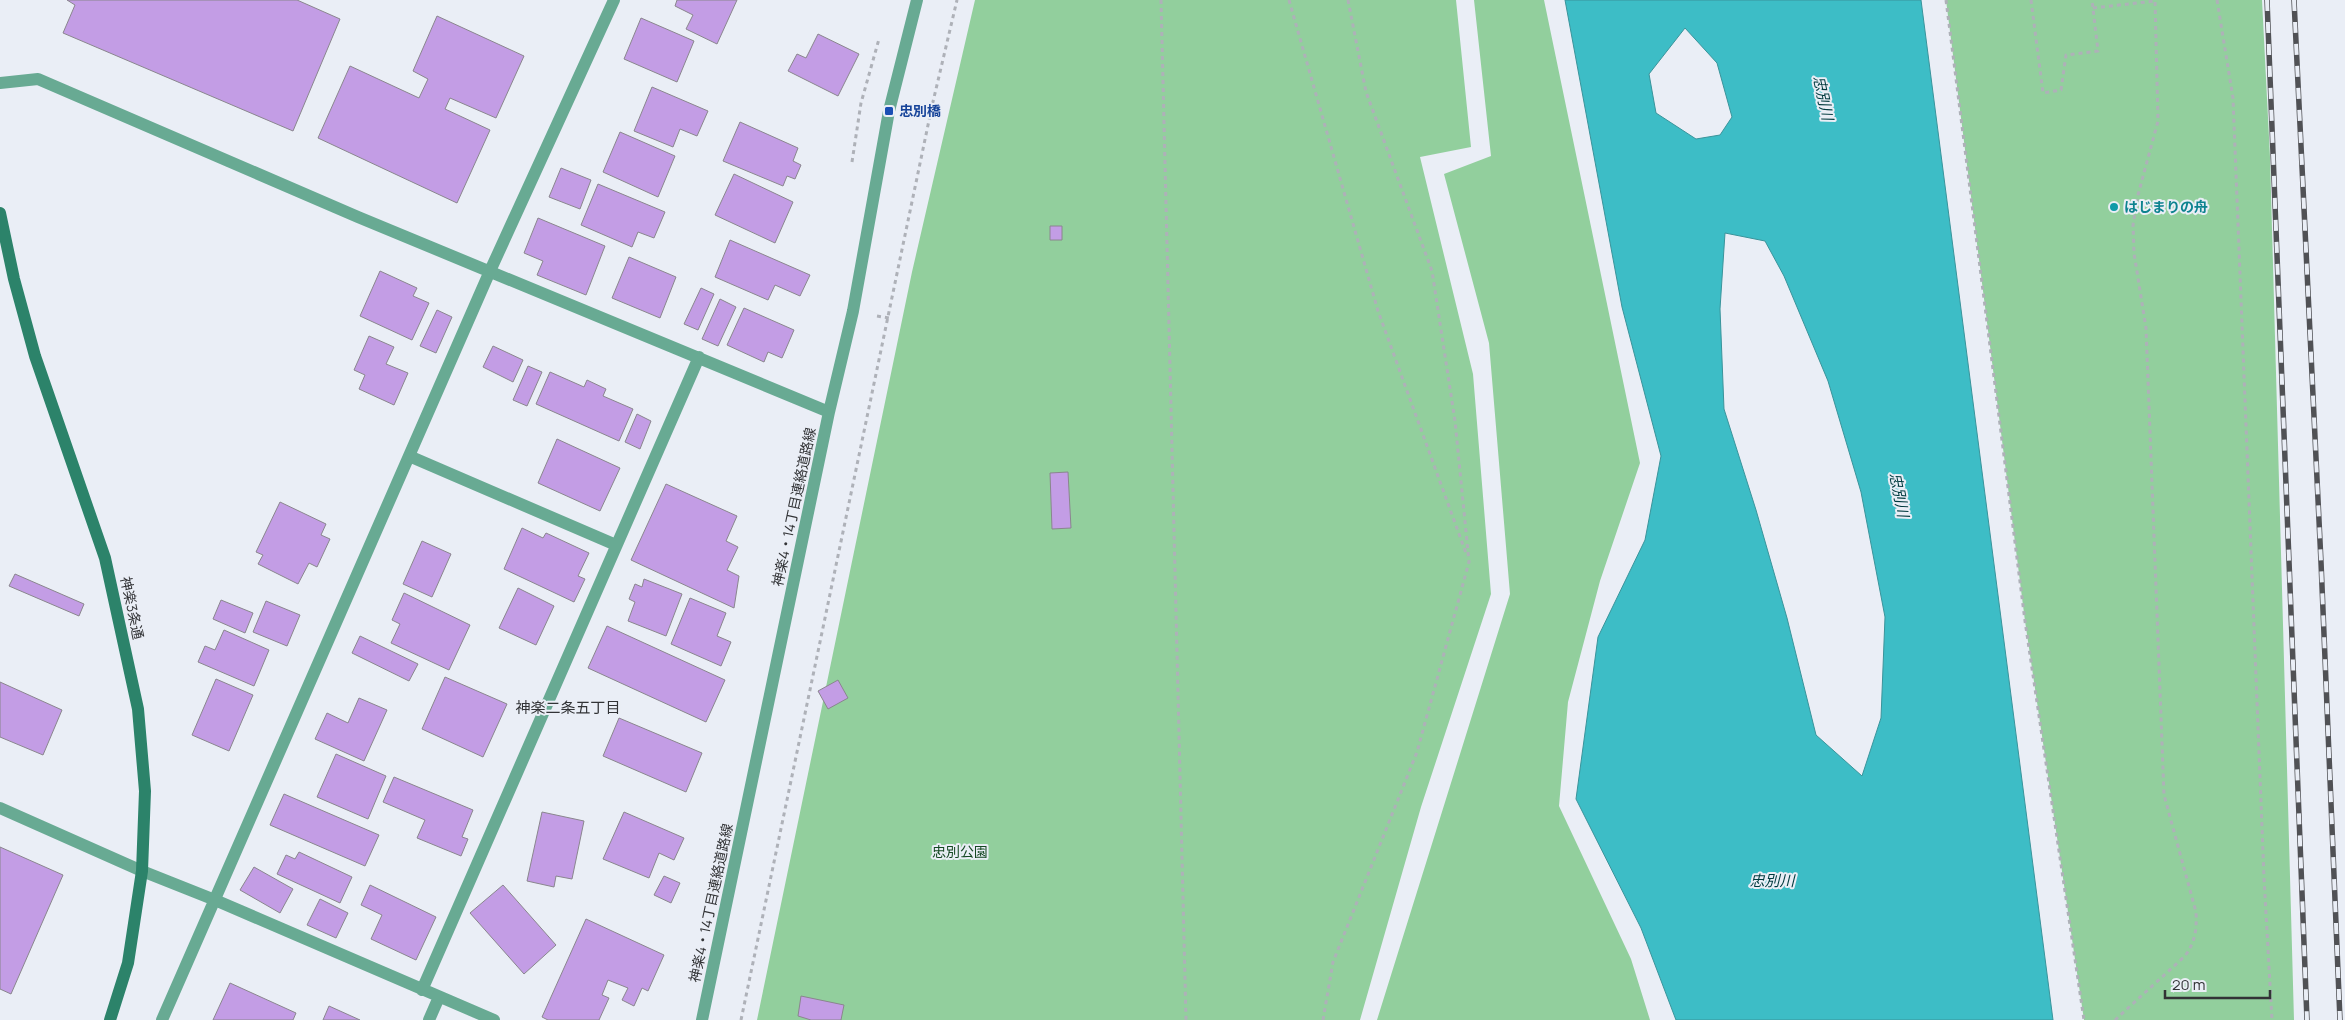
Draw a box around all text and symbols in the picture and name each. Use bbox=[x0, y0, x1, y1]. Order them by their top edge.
water label: 忠別川 bbox=[1809, 74, 1839, 124]
place label: 忠別橋 bbox=[899, 101, 941, 120]
marker: 忠別橋 bbox=[883, 105, 895, 117]
place label: はじまりの舟 bbox=[2124, 197, 2208, 216]
marker: はじまりの舟 bbox=[2108, 201, 2120, 213]
street label: 神楽4・14丁目連絡道路線 bbox=[767, 426, 820, 588]
water label: 忠別川 bbox=[1885, 471, 1914, 521]
street label: 神楽3条通 bbox=[117, 575, 148, 641]
district label: 神楽二条五丁目 bbox=[515, 697, 621, 718]
street label: 神楽4・14丁目連絡道路線 bbox=[684, 822, 737, 984]
park label: 忠別公園 bbox=[932, 842, 988, 861]
water label: 忠別川 bbox=[1749, 870, 1796, 891]
scale bar bbox=[2165, 968, 2270, 1000]
text: 20 m bbox=[2172, 974, 2205, 995]

